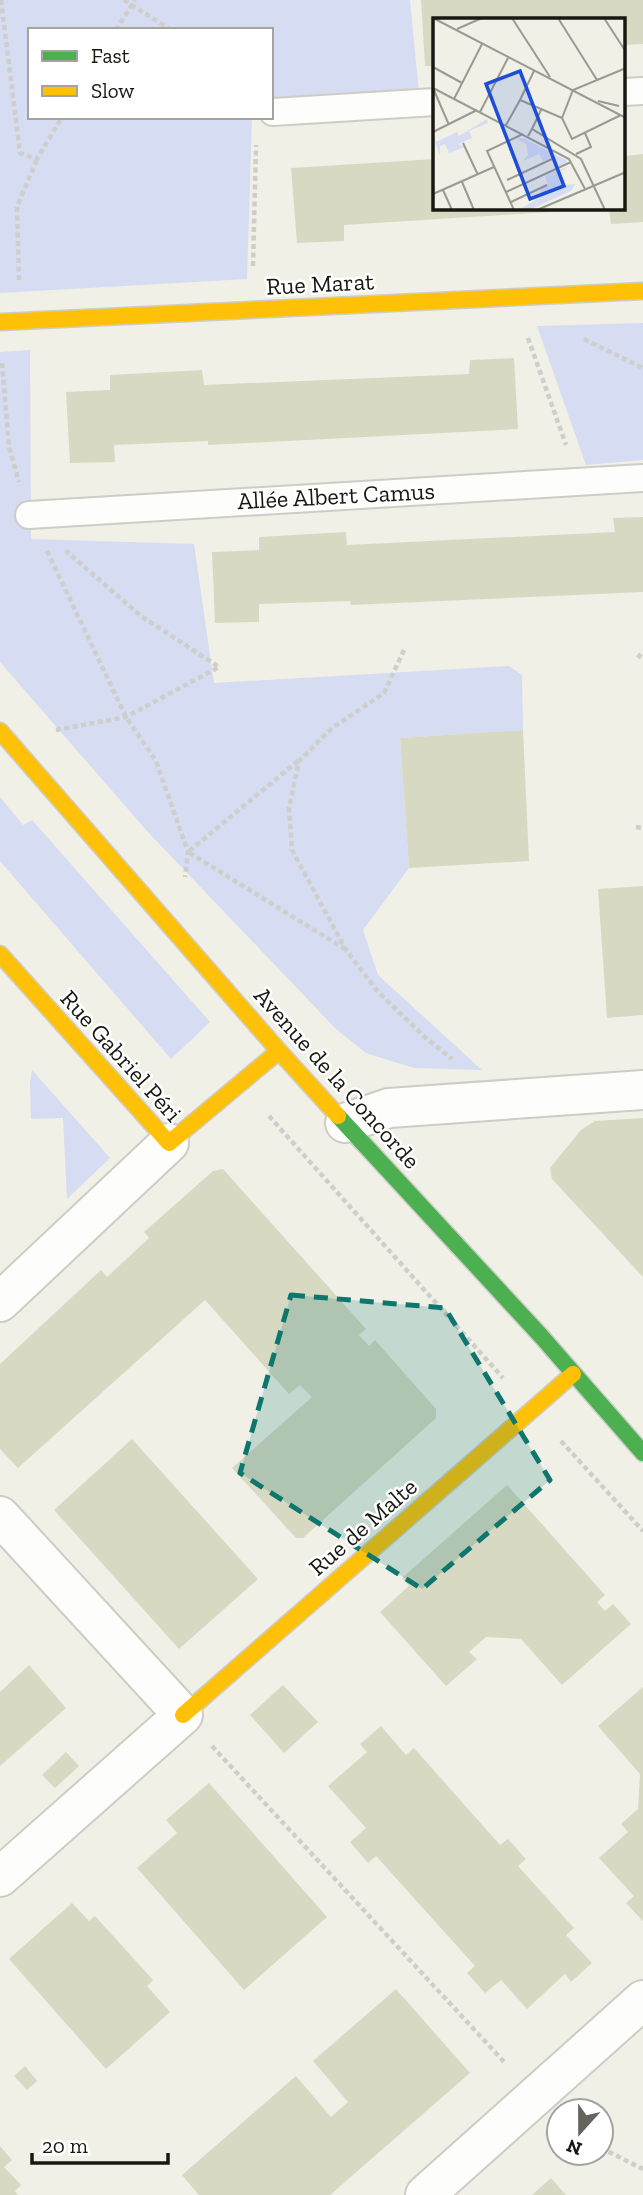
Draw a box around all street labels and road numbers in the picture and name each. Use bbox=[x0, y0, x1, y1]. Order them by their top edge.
street label: Rue Marat bbox=[265, 266, 375, 301]
street label: Allée Albert Camus bbox=[236, 476, 436, 515]
street label: Avenue de la Concorde bbox=[248, 981, 427, 1174]
street label: Rue Gabriel Péri bbox=[55, 984, 188, 1128]
street label: Rue de Malte bbox=[303, 1472, 423, 1582]

